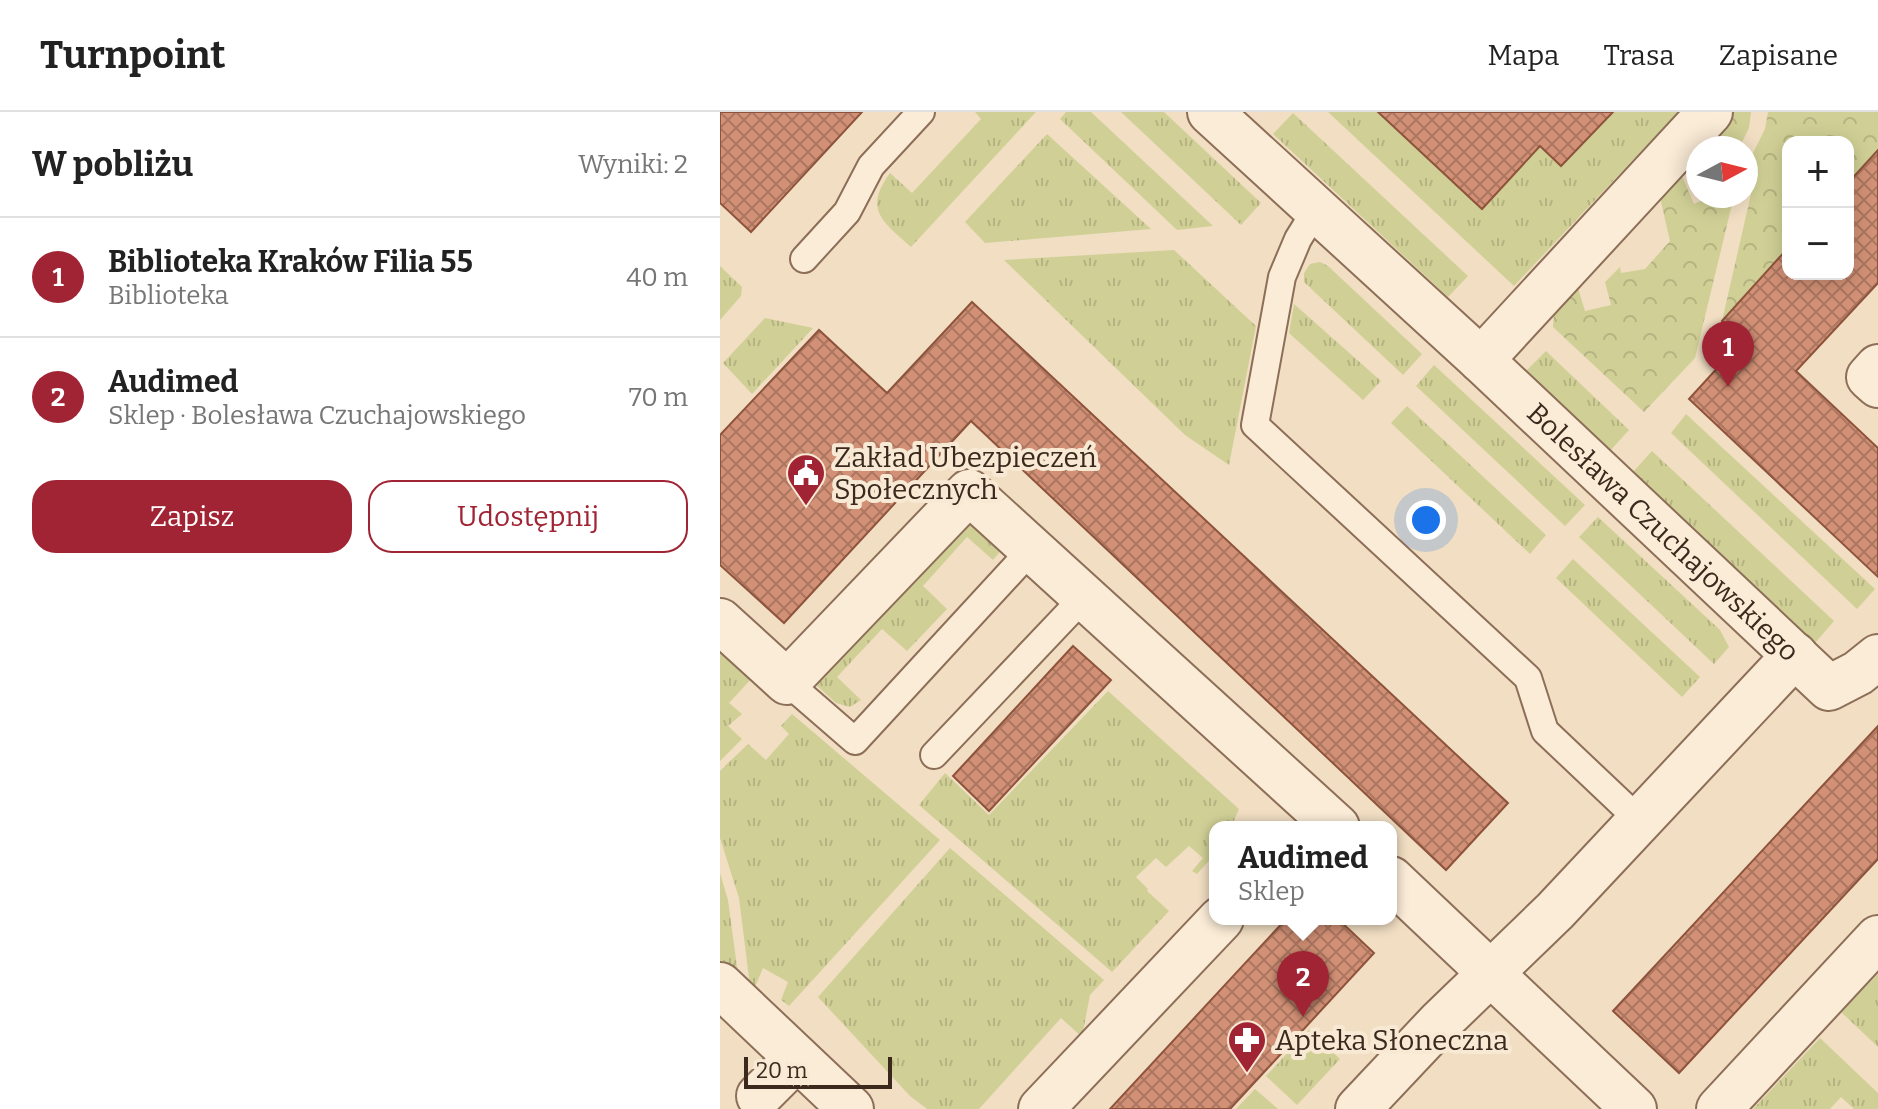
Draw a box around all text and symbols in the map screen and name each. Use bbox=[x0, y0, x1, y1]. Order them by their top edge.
text: Turnpoint bbox=[40, 32, 226, 78]
text: Mapa bbox=[1488, 39, 1559, 72]
text: Trasa bbox=[1603, 39, 1675, 72]
text: Zapisane bbox=[1719, 39, 1838, 72]
north arrow bbox=[1686, 136, 1758, 208]
map controls bbox=[1782, 136, 1854, 280]
button: + bbox=[1782, 136, 1854, 208]
text: W pobliżu bbox=[32, 144, 193, 185]
text: Wyniki: 2 bbox=[578, 149, 688, 180]
button: − bbox=[1782, 208, 1854, 280]
text: Biblioteka Kraków Filia 55 bbox=[108, 244, 473, 280]
text: 1 bbox=[52, 262, 64, 293]
text: 40 m bbox=[626, 262, 688, 293]
text: Biblioteka bbox=[108, 280, 229, 311]
pin: 1 bbox=[1702, 321, 1754, 387]
text: Audimed bbox=[108, 364, 238, 400]
text: 2 bbox=[51, 382, 65, 413]
text: 70 m bbox=[629, 382, 688, 413]
street label: Bolesława Czuchajowskiego bbox=[1521, 396, 1806, 668]
text: Sklep · Bolesława Czuchajowskiego bbox=[108, 400, 526, 431]
place label: Zakład Ubezpieczeń Społecznych bbox=[834, 441, 1097, 506]
public building icon: Zakład Ubezpieczeń Społecznych bbox=[785, 452, 827, 507]
button: Zapisz bbox=[32, 480, 352, 553]
button: Udostępnij bbox=[368, 480, 688, 553]
your location bbox=[1406, 500, 1446, 540]
popup bbox=[1209, 821, 1397, 925]
text: Audimed bbox=[1238, 840, 1368, 876]
text: Sklep bbox=[1238, 876, 1305, 907]
pin: 2 bbox=[1277, 951, 1329, 1017]
pharmacy icon: Apteka Słoneczna bbox=[1226, 1019, 1268, 1074]
place label: Apteka Słoneczna bbox=[1275, 1024, 1508, 1057]
scale bar bbox=[744, 1053, 892, 1089]
text: 20 m bbox=[756, 1057, 807, 1084]

